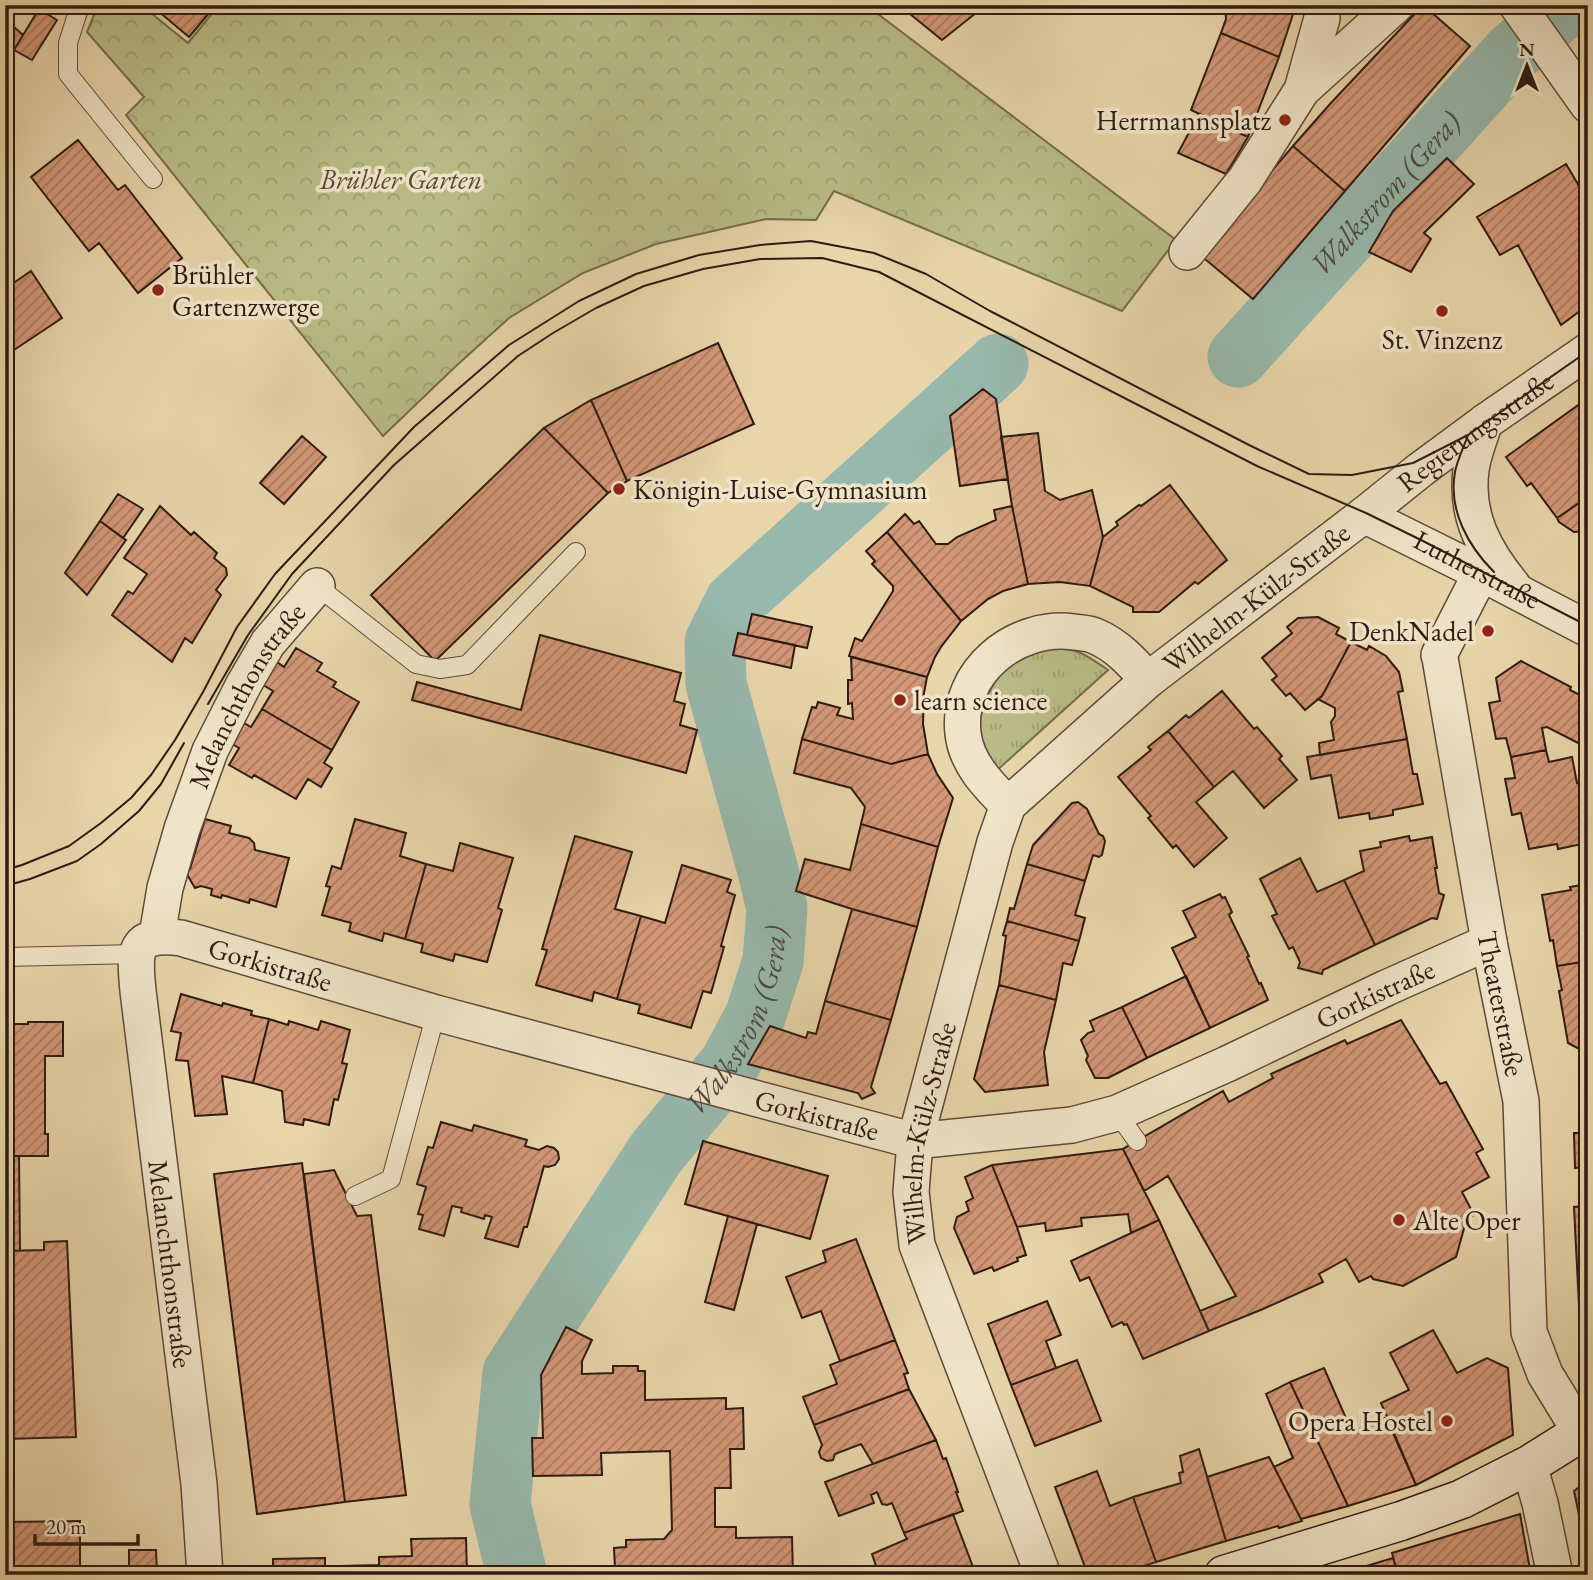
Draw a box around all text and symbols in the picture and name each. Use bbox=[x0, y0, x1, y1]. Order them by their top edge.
north arrow bbox=[1492, 32, 1562, 102]
text: N bbox=[1519, 37, 1535, 62]
place label: Herrmannsplatz bbox=[1096, 102, 1271, 138]
water label: Walkstrom (Gera) bbox=[1301, 103, 1469, 283]
marker: Herrmannsplatz bbox=[1277, 112, 1293, 128]
park label: Brühler Garten bbox=[319, 161, 482, 197]
place label: Brühler Gartenzwerge bbox=[172, 256, 320, 324]
marker: Brühler Gartenzwerge bbox=[150, 282, 166, 298]
marker: St. Vinzenz bbox=[1434, 303, 1450, 319]
place label: St. Vinzenz bbox=[1382, 321, 1503, 357]
street label: Regierungsstraße bbox=[1389, 363, 1560, 500]
place label: Königin-Luise-Gymnasium bbox=[633, 471, 928, 507]
marker: Königin-Luise-Gymnasium bbox=[611, 481, 627, 497]
street label: Wilhelm-Külz-Straße bbox=[1155, 514, 1357, 681]
street label: Lutherstraße bbox=[1408, 521, 1547, 617]
street label: Melanchthonstraße bbox=[180, 595, 313, 793]
place label: DenkNadel bbox=[1349, 613, 1474, 649]
marker: DenkNadel bbox=[1480, 623, 1496, 639]
place label: learn science bbox=[914, 682, 1047, 718]
marker: learn science bbox=[892, 692, 908, 708]
water label: Walkstrom (Gera) bbox=[676, 924, 795, 1123]
street label: Theaterstraße bbox=[1469, 928, 1534, 1079]
street label: Gorkistraße bbox=[204, 929, 336, 999]
street label: Gorkistraße bbox=[1310, 951, 1440, 1037]
street label: Wilhelm-Külz-Straße bbox=[893, 1018, 964, 1247]
street label: Gorkistraße bbox=[751, 1081, 883, 1149]
street label: Melanchthonstraße bbox=[140, 1158, 202, 1370]
place label: Alte Oper bbox=[1412, 1202, 1521, 1238]
marker: Alte Oper bbox=[1391, 1212, 1407, 1228]
place label: Opera Hostel bbox=[1288, 1403, 1433, 1439]
marker: Opera Hostel bbox=[1439, 1413, 1455, 1429]
scale bar bbox=[35, 1503, 138, 1547]
text: 20 m bbox=[46, 1513, 87, 1540]

